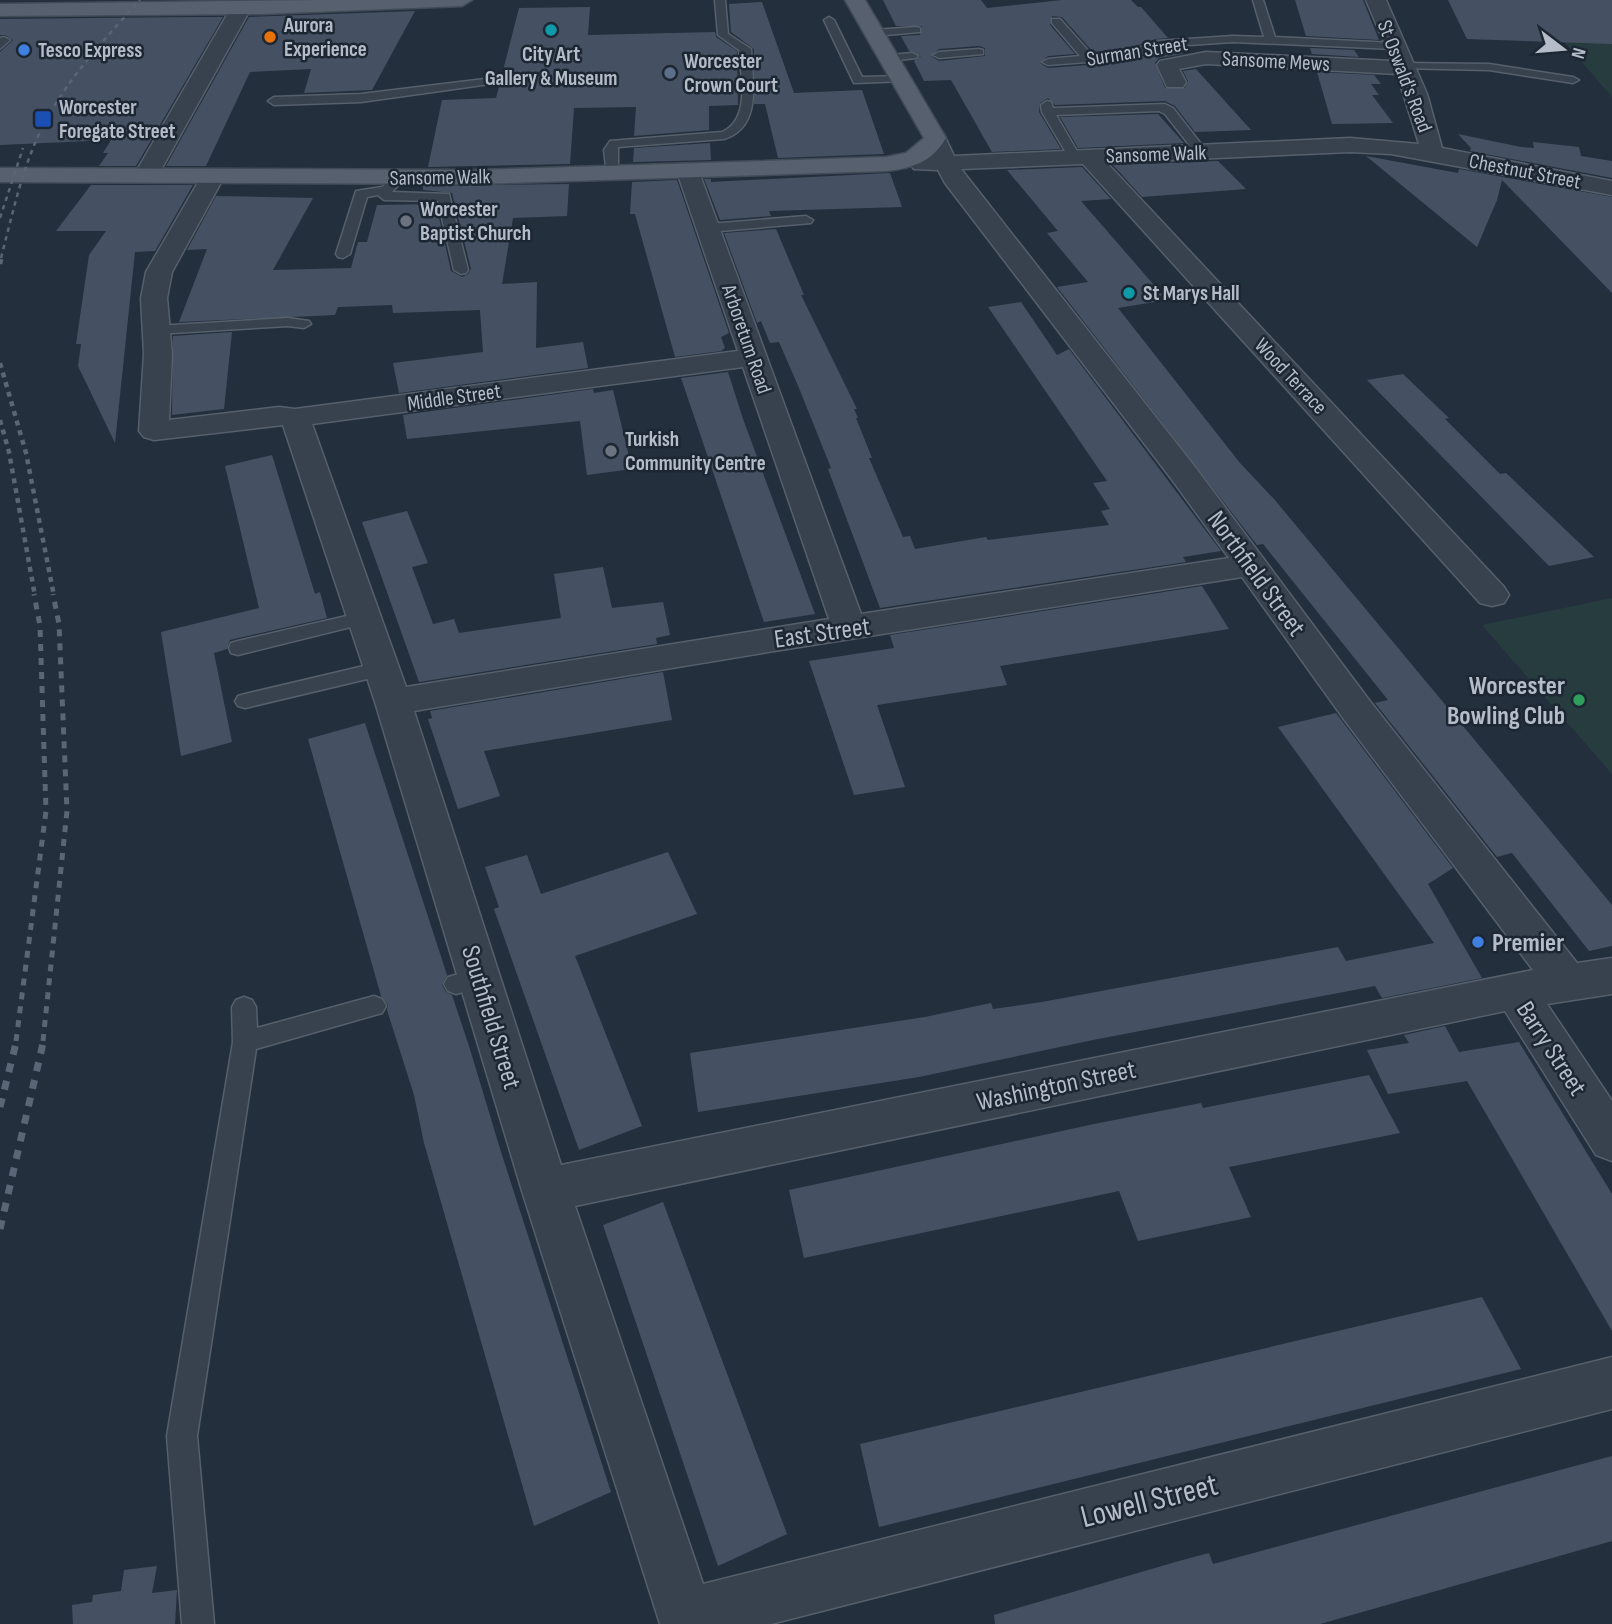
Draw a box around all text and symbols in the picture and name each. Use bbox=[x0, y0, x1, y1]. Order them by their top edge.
place label: Aurora Experience bbox=[283, 13, 367, 62]
north arrow bbox=[1528, 14, 1598, 84]
street label: St Oswald's Road bbox=[1372, 17, 1437, 136]
marker: City Art Gallery & Museum bbox=[543, 22, 559, 38]
marker: Aurora Experience bbox=[262, 29, 278, 45]
street label: Surman Street bbox=[1085, 31, 1189, 72]
place label: Tesco Express bbox=[38, 38, 142, 63]
marker: Tesco Express bbox=[16, 42, 32, 58]
place label: City Art Gallery & Museum bbox=[485, 42, 617, 91]
text: N bbox=[1565, 45, 1590, 61]
street label: Sansome Mews bbox=[1222, 46, 1330, 77]
place label: Worcester Crown Court bbox=[684, 49, 778, 98]
marker: Worcester Crown Court bbox=[662, 65, 678, 81]
place label: Worcester Foregate Street bbox=[59, 95, 176, 144]
marker: Worcester Foregate Street bbox=[33, 109, 53, 129]
street label: Sansome Walk bbox=[1105, 140, 1207, 169]
street label: Chestnut Street bbox=[1467, 148, 1583, 195]
street label: Sansome Walk bbox=[389, 164, 491, 191]
place label: Worcester Baptist Church bbox=[420, 197, 531, 246]
marker: Worcester Baptist Church bbox=[398, 213, 414, 229]
street label: Arboretum Road bbox=[716, 280, 777, 397]
place label: St Marys Hall bbox=[1143, 281, 1240, 306]
marker: St Marys Hall bbox=[1121, 285, 1137, 301]
street label: Wood Terrace bbox=[1249, 333, 1332, 420]
street label: Middle Street bbox=[406, 379, 502, 416]
place label: Turkish Community Centre bbox=[625, 427, 766, 476]
marker: Turkish Community Centre bbox=[603, 443, 619, 459]
street label: Northfield Street bbox=[1200, 505, 1312, 643]
street label: East Street bbox=[772, 611, 872, 656]
place label: Worcester Bowling Club bbox=[1447, 671, 1565, 732]
marker: Worcester Bowling Club bbox=[1571, 692, 1587, 708]
place label: Premier bbox=[1492, 928, 1564, 959]
marker: Premier bbox=[1470, 934, 1486, 950]
street label: Southfield Street bbox=[454, 942, 527, 1093]
street label: Barry Street bbox=[1509, 996, 1593, 1102]
street label: Washington Street bbox=[974, 1054, 1139, 1118]
street label: Lowell Street bbox=[1077, 1466, 1222, 1537]

